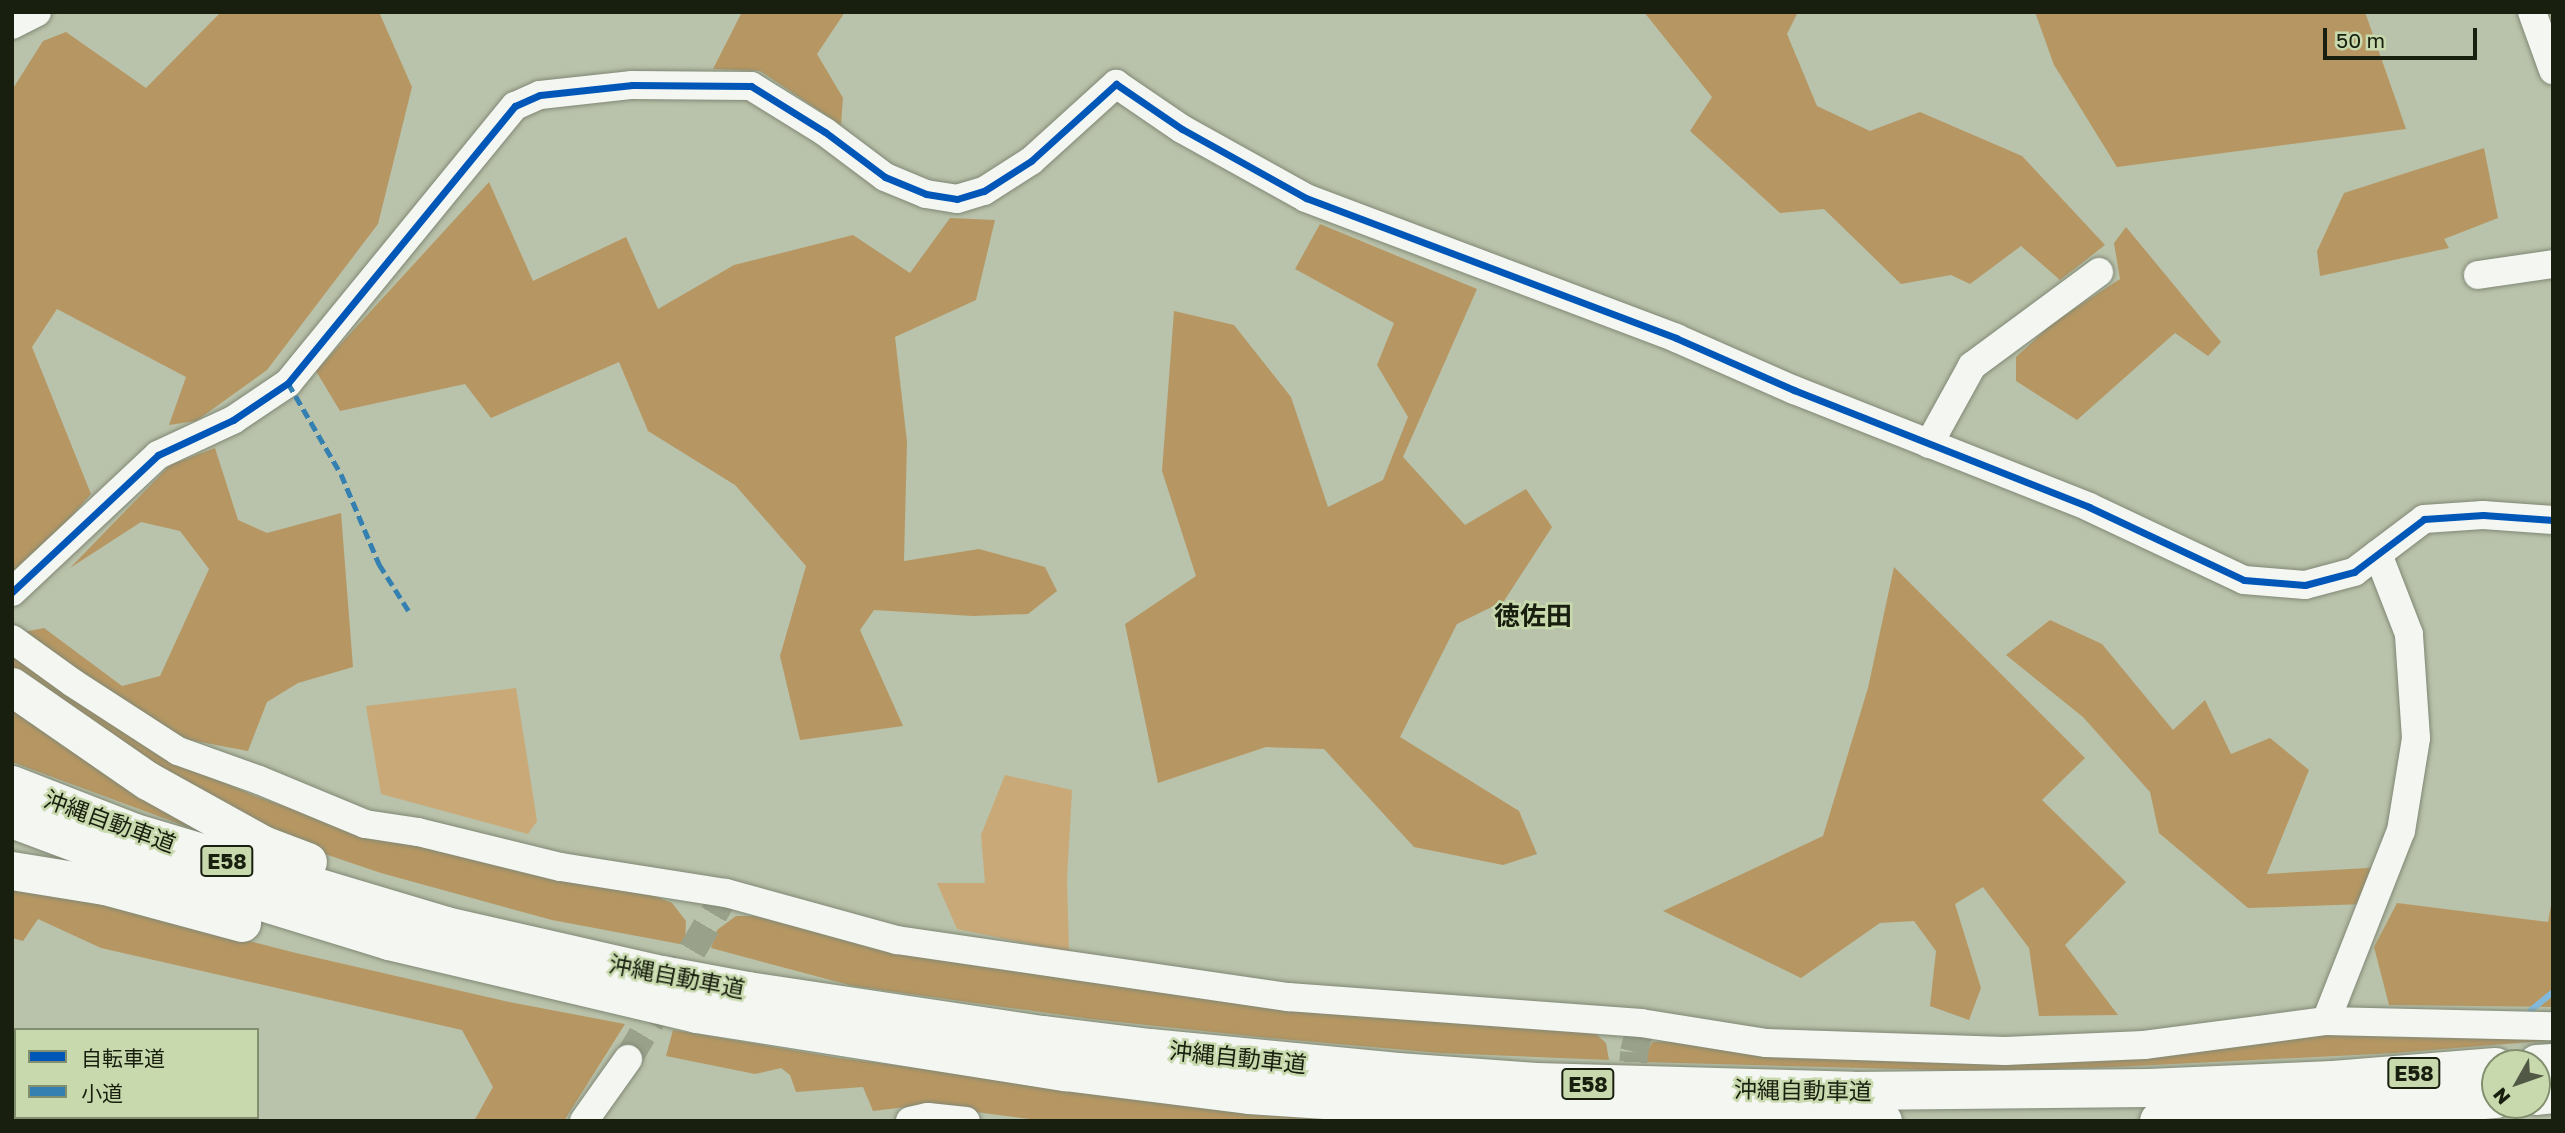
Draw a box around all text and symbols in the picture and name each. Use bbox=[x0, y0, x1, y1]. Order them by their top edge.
scale bar bbox=[2327, 14, 2481, 58]
text: 50 m bbox=[2336, 27, 2385, 53]
district label: 徳佐田 bbox=[1494, 600, 1572, 632]
street label: 沖縄自動車道 bbox=[40, 784, 180, 858]
road number: E58 bbox=[199, 844, 255, 878]
street label: 沖縄自動車道 bbox=[607, 949, 747, 1003]
legend bbox=[14, 1028, 259, 1119]
street label: 沖縄自動車道 bbox=[1168, 1036, 1308, 1078]
text: 自転車道 bbox=[81, 1045, 165, 1071]
north arrow bbox=[2481, 1049, 2551, 1119]
road number: E58 bbox=[2386, 1056, 2442, 1090]
road number: E58 bbox=[1560, 1066, 1616, 1102]
street label: 沖縄自動車道 bbox=[1734, 1075, 1872, 1105]
text: 小道 bbox=[81, 1080, 123, 1106]
text: N bbox=[2488, 1084, 2515, 1109]

